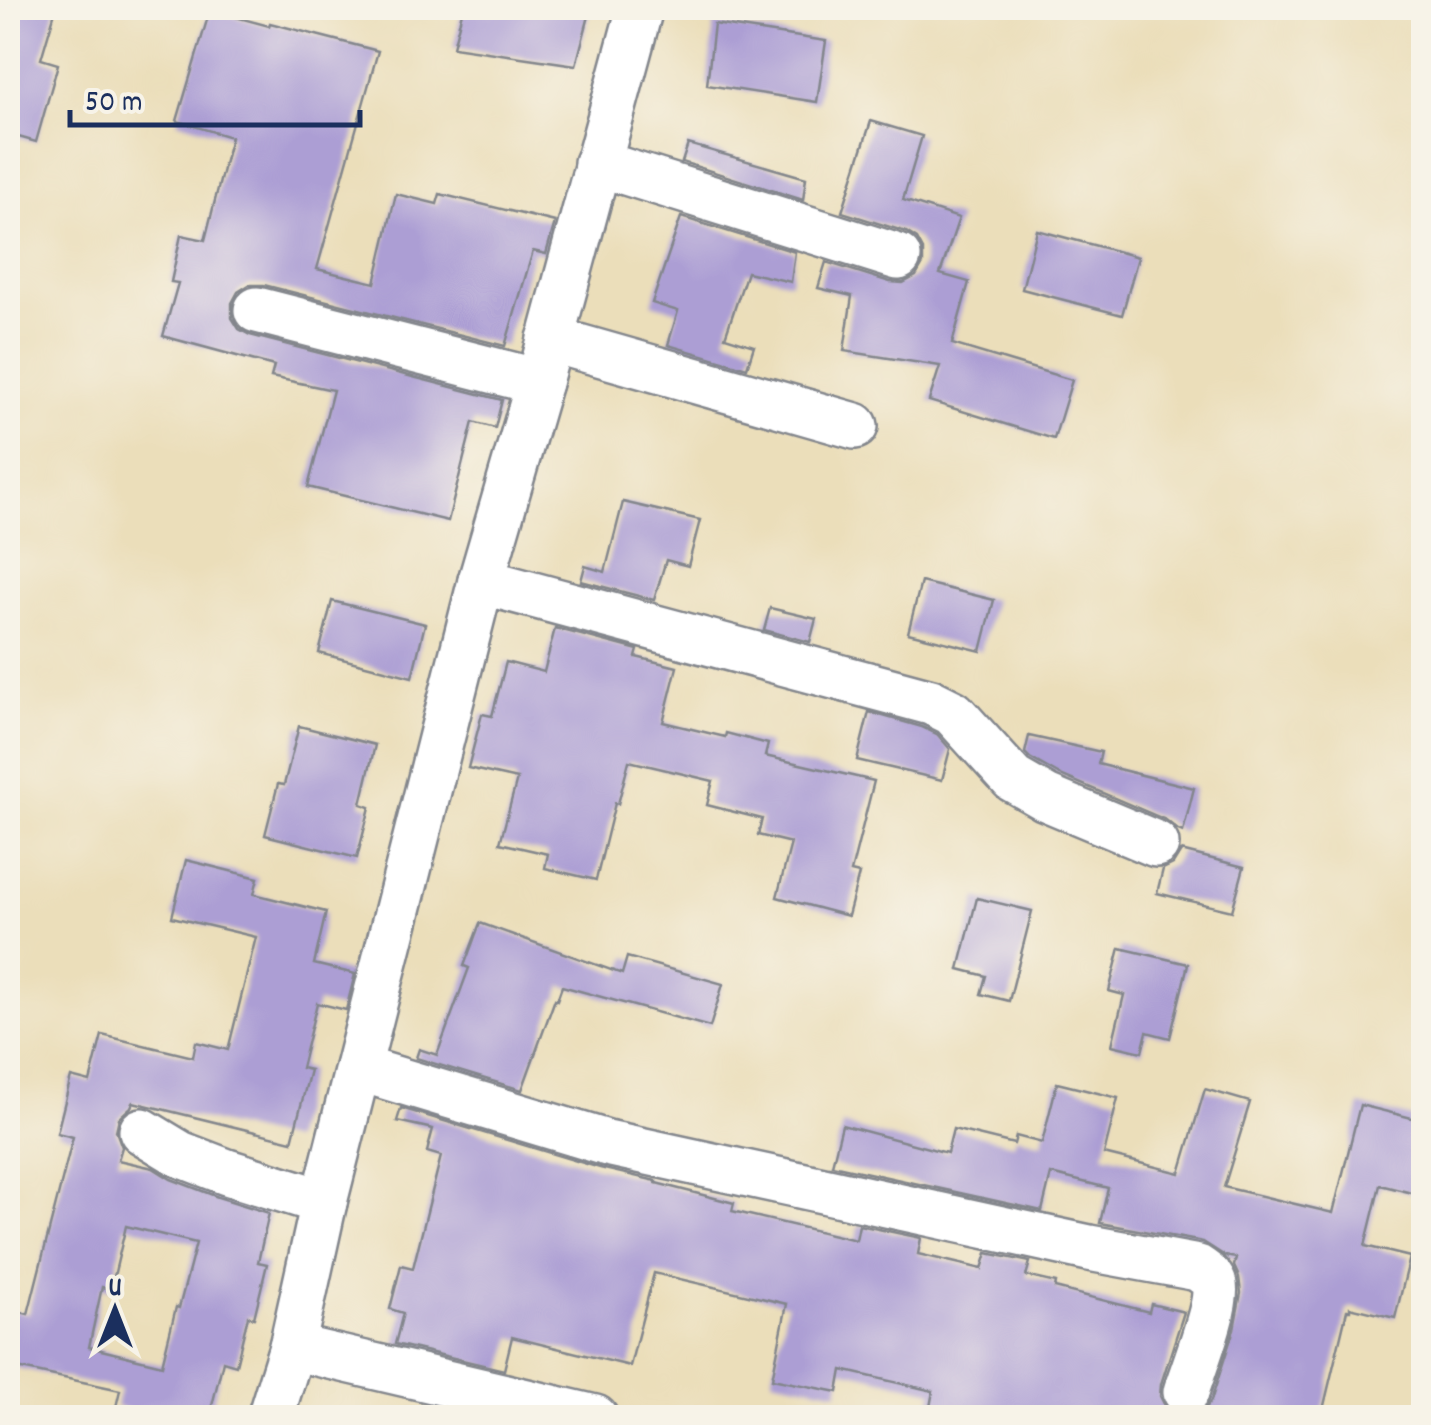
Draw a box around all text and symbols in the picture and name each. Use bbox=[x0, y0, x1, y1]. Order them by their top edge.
scale bar bbox=[70, 65, 360, 127]
text: 50 m bbox=[85, 83, 143, 126]
north arrow bbox=[65, 1260, 165, 1360]
text: U bbox=[108, 1270, 122, 1310]

